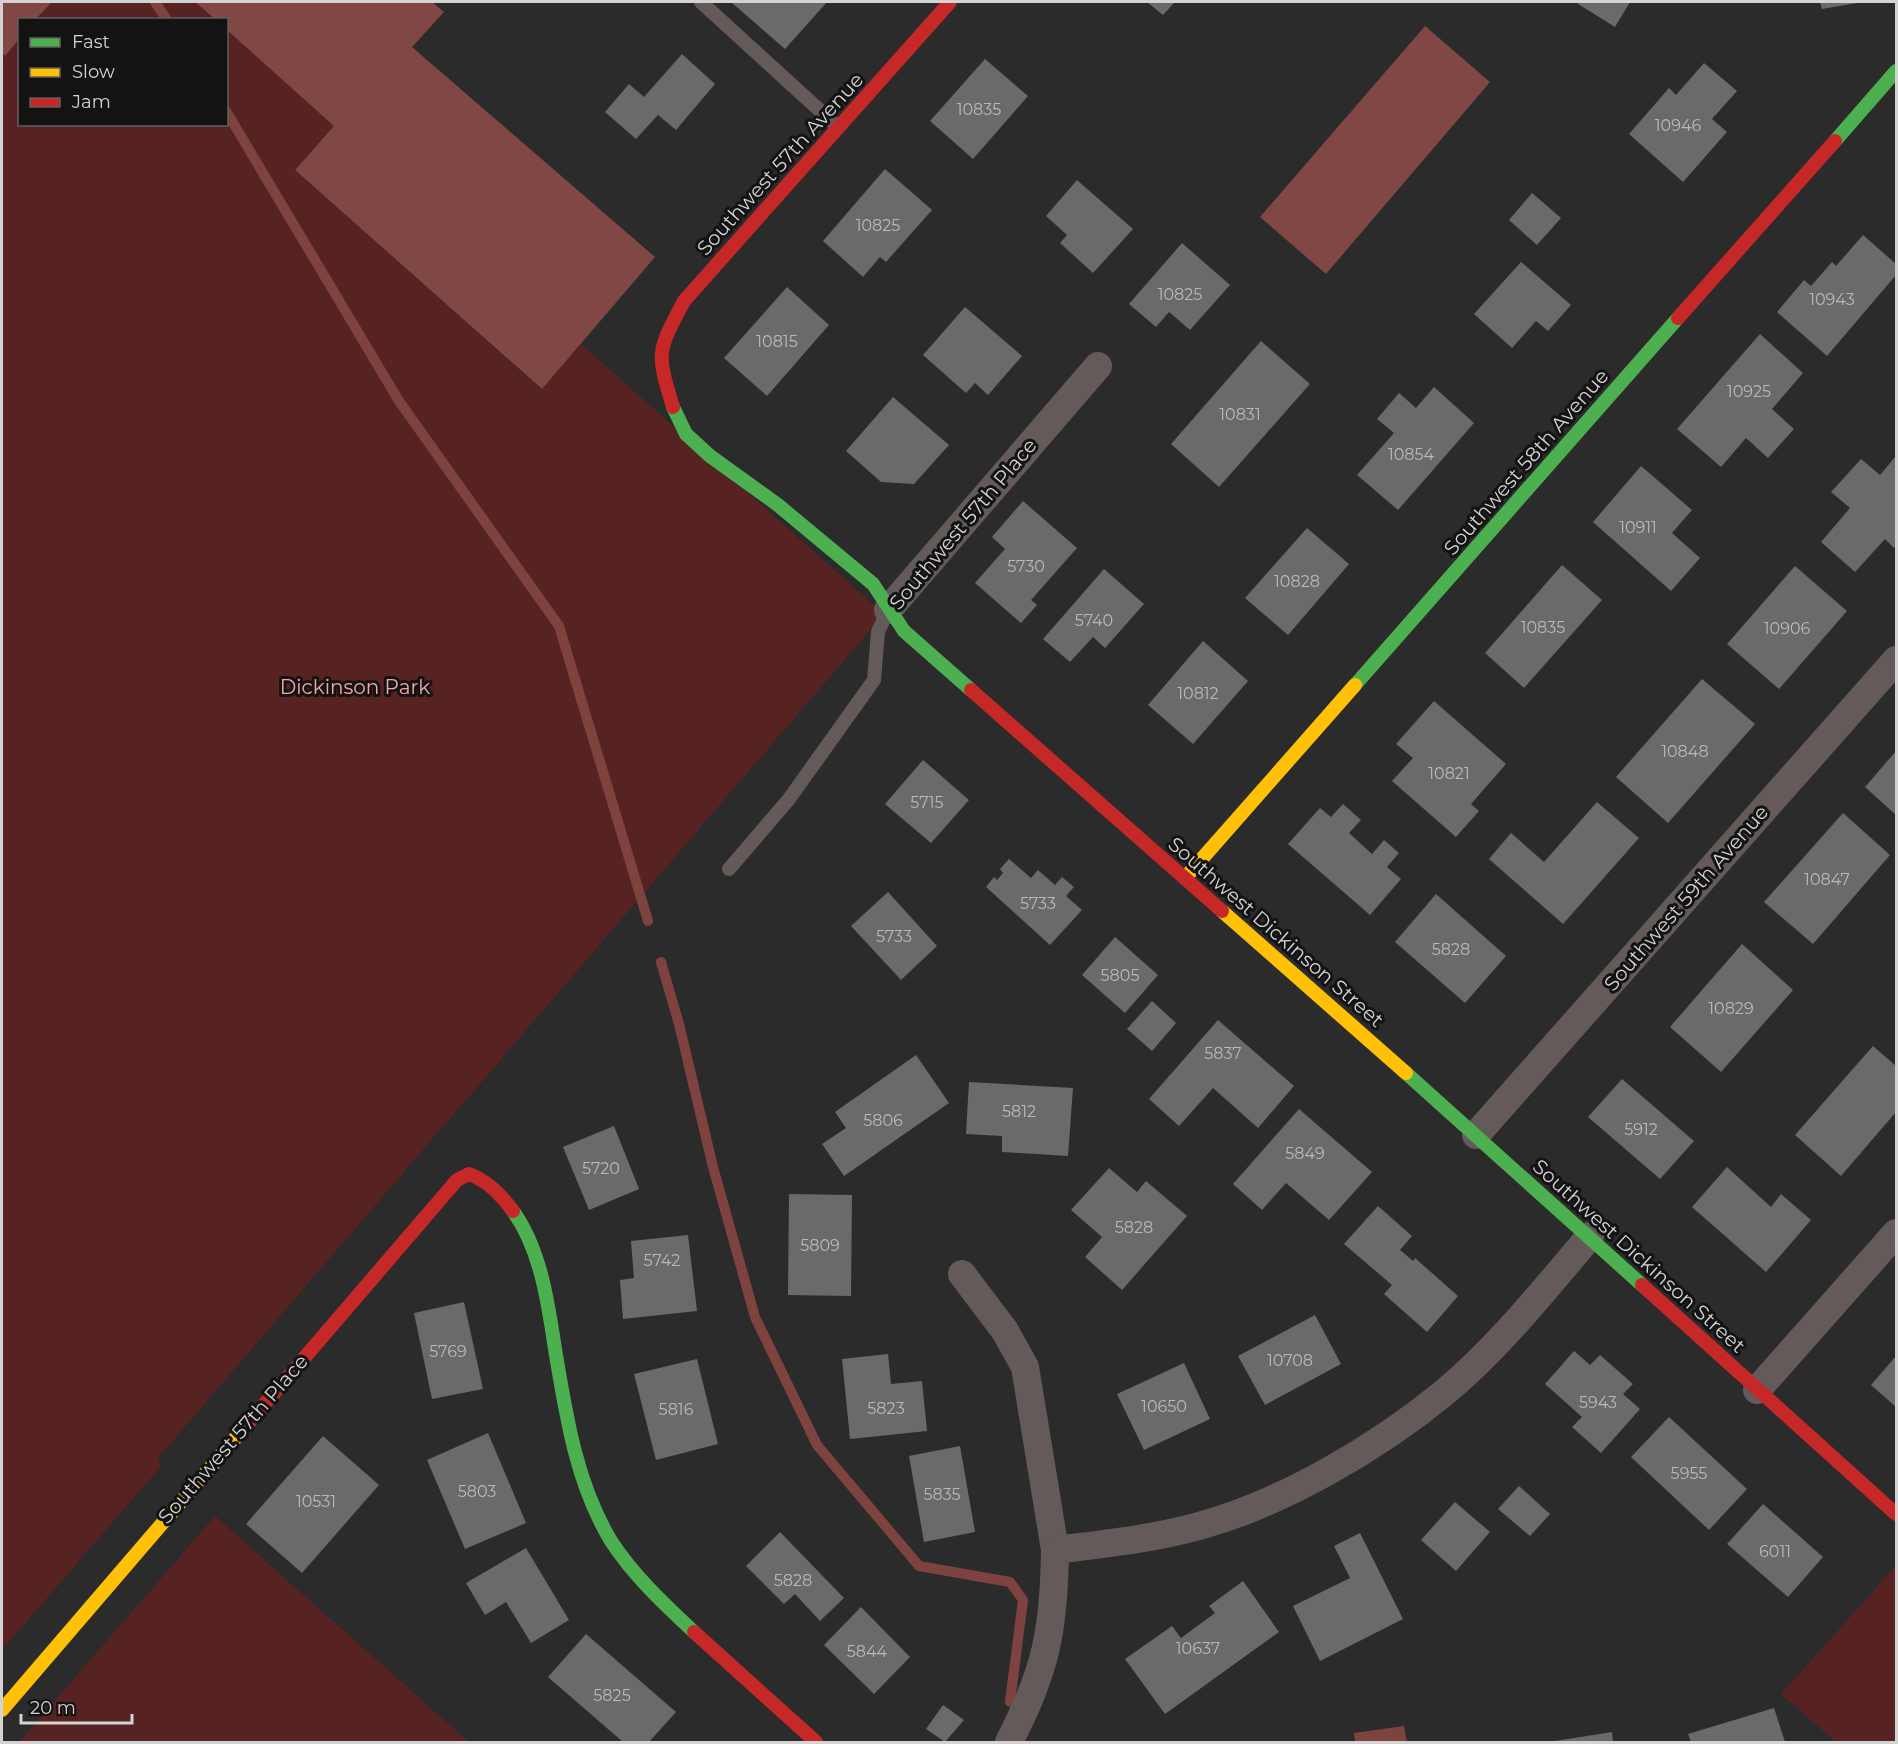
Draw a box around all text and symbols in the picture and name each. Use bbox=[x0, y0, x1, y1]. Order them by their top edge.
legend bbox=[18, 18, 228, 126]
text: Fast bbox=[72, 31, 110, 53]
text: Slow bbox=[72, 61, 115, 83]
street label: Southwest 57th Avenue bbox=[692, 68, 868, 260]
text: Jam bbox=[71, 91, 111, 113]
house number: 10835 bbox=[957, 100, 1001, 119]
house number: 10946 bbox=[1655, 116, 1701, 135]
house number: 10825 bbox=[856, 216, 900, 235]
house number: 10825 bbox=[1158, 285, 1202, 304]
house number: 10943 bbox=[1809, 290, 1855, 309]
house number: 10815 bbox=[756, 332, 798, 351]
street label: Southwest 58th Avenue bbox=[1439, 364, 1613, 560]
house number: 10925 bbox=[1727, 382, 1771, 401]
house number: 10831 bbox=[1219, 405, 1261, 424]
street label: Southwest 57th Place bbox=[884, 433, 1042, 615]
house number: 10854 bbox=[1388, 445, 1435, 464]
house number: 10911 bbox=[1619, 518, 1657, 537]
house number: 5730 bbox=[1007, 557, 1045, 576]
house number: 10828 bbox=[1274, 572, 1320, 591]
house number: 5740 bbox=[1075, 611, 1113, 630]
house number: 10835 bbox=[1521, 618, 1565, 637]
house number: 10906 bbox=[1764, 619, 1810, 638]
park label: Dickinson Park bbox=[280, 675, 430, 699]
house number: 10812 bbox=[1177, 684, 1219, 703]
house number: 10848 bbox=[1661, 742, 1709, 761]
house number: 10821 bbox=[1428, 764, 1470, 783]
house number: 5715 bbox=[910, 793, 944, 812]
street label: Southwest 59th Avenue bbox=[1599, 800, 1773, 996]
street label: Southwest Dickinson Street bbox=[1163, 832, 1389, 1032]
house number: 10847 bbox=[1804, 870, 1850, 889]
house number: 5733 bbox=[1020, 894, 1056, 913]
house number: 5733 bbox=[876, 927, 912, 946]
house number: 5828 bbox=[1432, 940, 1470, 959]
house number: 5805 bbox=[1101, 966, 1139, 985]
house number: 10829 bbox=[1708, 999, 1754, 1018]
house number: 5837 bbox=[1204, 1044, 1242, 1063]
house number: 5812 bbox=[1002, 1102, 1036, 1121]
house number: 5806 bbox=[863, 1111, 903, 1130]
house number: 5912 bbox=[1624, 1120, 1658, 1139]
house number: 5849 bbox=[1285, 1144, 1325, 1163]
street label: Southwest Dickinson Street bbox=[1528, 1154, 1750, 1358]
house number: 5720 bbox=[582, 1159, 620, 1178]
house number: 5828 bbox=[1115, 1218, 1153, 1237]
house number: 5809 bbox=[800, 1236, 840, 1255]
house number: 5742 bbox=[644, 1251, 680, 1270]
house number: 5769 bbox=[429, 1342, 467, 1361]
street label: Southwest 57th Place bbox=[153, 1350, 313, 1528]
house number: 10708 bbox=[1267, 1351, 1313, 1370]
house number: 5943 bbox=[1579, 1393, 1617, 1412]
house number: 10650 bbox=[1141, 1397, 1187, 1416]
house number: 5823 bbox=[867, 1399, 905, 1418]
house number: 5816 bbox=[659, 1400, 694, 1419]
house number: 5955 bbox=[1671, 1464, 1707, 1483]
house number: 5803 bbox=[458, 1482, 496, 1501]
house number: 5835 bbox=[923, 1485, 961, 1504]
house number: 10531 bbox=[296, 1492, 336, 1511]
house number: 6011 bbox=[1759, 1542, 1791, 1561]
house number: 5828 bbox=[774, 1571, 812, 1590]
house number: 10637 bbox=[1176, 1639, 1220, 1658]
house number: 5844 bbox=[847, 1642, 888, 1661]
house number: 5825 bbox=[593, 1686, 631, 1705]
scale bar bbox=[21, 1687, 132, 1725]
text: 20 m bbox=[30, 1697, 76, 1719]

